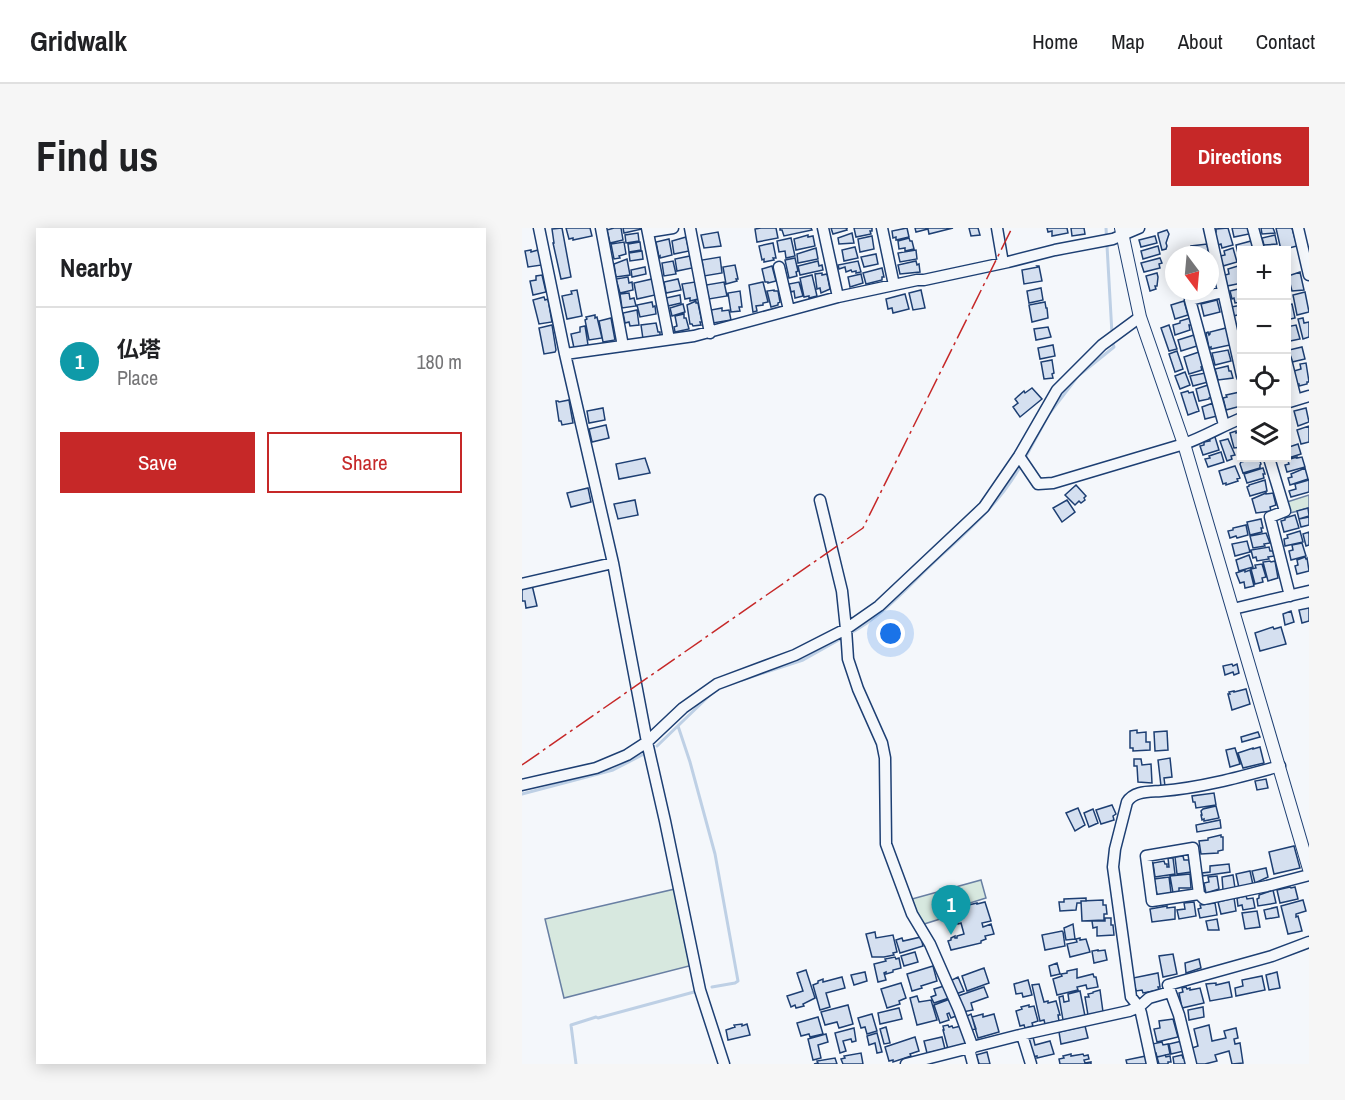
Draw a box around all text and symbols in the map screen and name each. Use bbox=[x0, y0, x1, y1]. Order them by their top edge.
text: Gridwalk bbox=[30, 22, 127, 60]
text: Home bbox=[1032, 27, 1078, 56]
text: Map bbox=[1111, 27, 1145, 56]
text: About bbox=[1178, 27, 1223, 56]
text: Contact bbox=[1256, 27, 1315, 56]
button: Directions bbox=[1171, 127, 1309, 186]
text: Find us bbox=[36, 128, 158, 184]
north arrow bbox=[1165, 246, 1219, 300]
map controls bbox=[1237, 246, 1291, 462]
button: + bbox=[1237, 246, 1291, 300]
text: Nearby bbox=[60, 250, 132, 285]
button: − bbox=[1237, 300, 1291, 354]
text: 仏塔 bbox=[117, 334, 161, 364]
text: 1 bbox=[75, 348, 84, 375]
text: 180 m bbox=[416, 348, 462, 375]
button: locate bbox=[1237, 354, 1291, 408]
text: Place bbox=[117, 364, 158, 391]
button: layers bbox=[1237, 408, 1291, 462]
button: Save bbox=[60, 432, 255, 493]
button: Share bbox=[267, 432, 462, 493]
your location bbox=[876, 619, 905, 648]
pin: 1 bbox=[932, 886, 970, 935]

